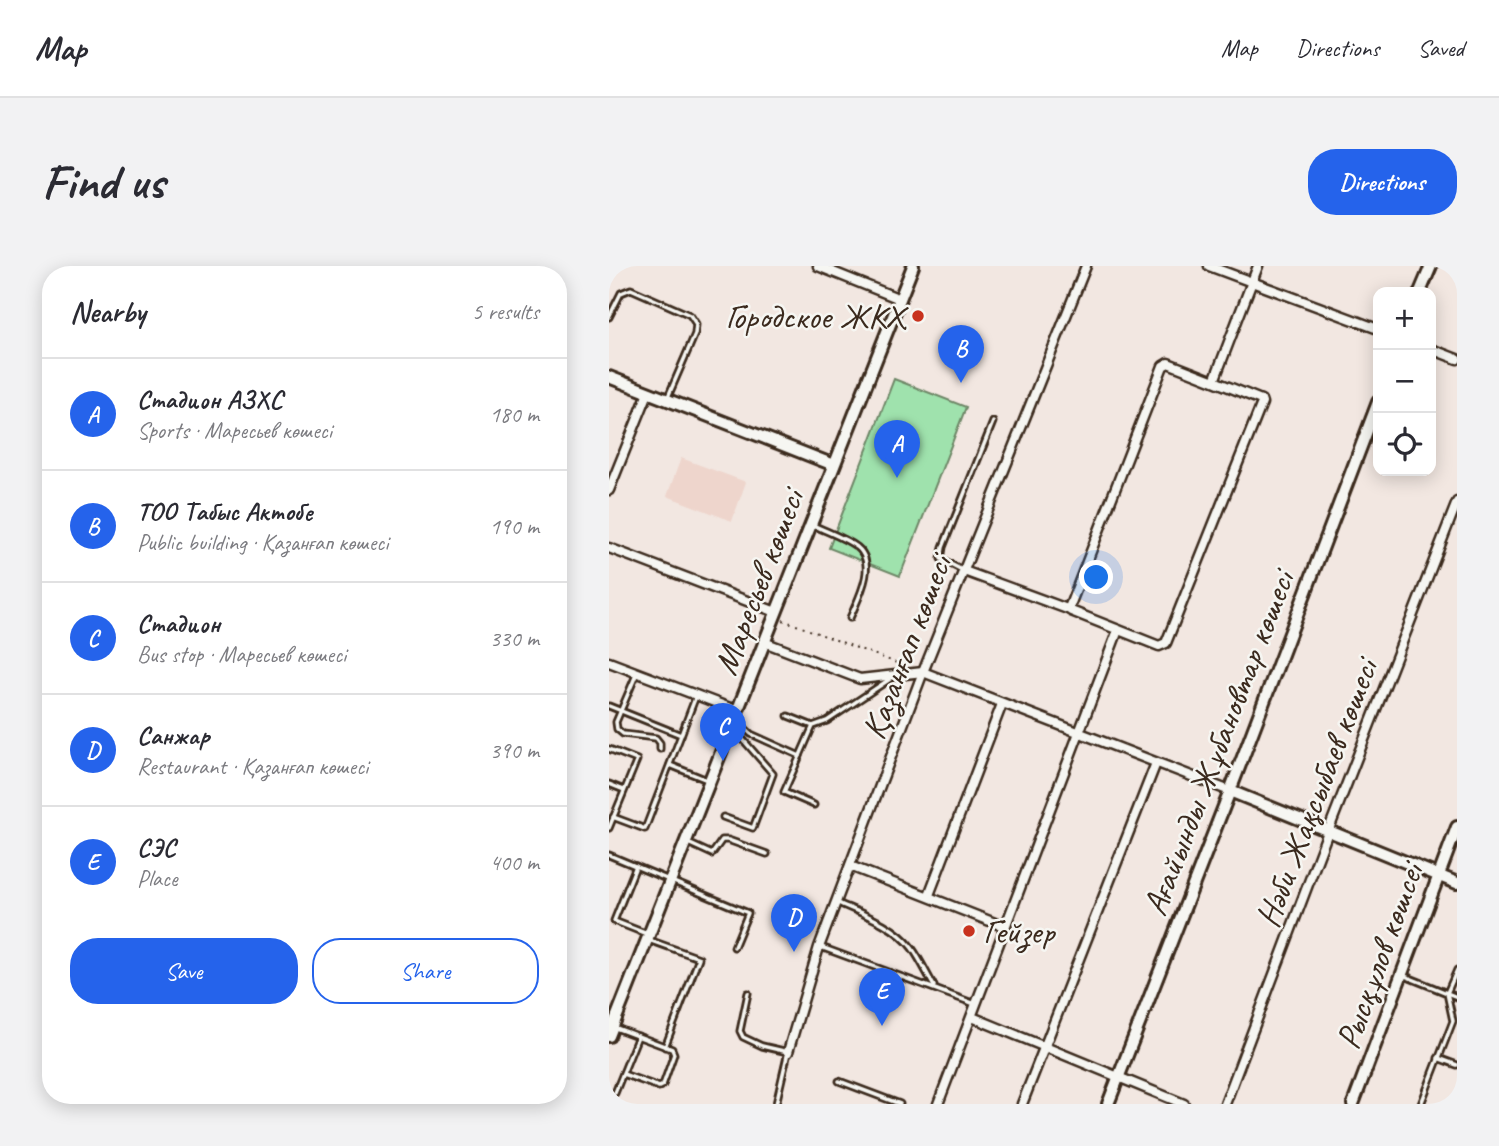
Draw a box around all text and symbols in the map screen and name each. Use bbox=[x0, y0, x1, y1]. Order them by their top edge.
text: Map bbox=[35, 27, 86, 69]
text: Map bbox=[1221, 33, 1258, 63]
text: Directions bbox=[1296, 33, 1379, 63]
text: Saved bbox=[1417, 33, 1464, 63]
button: Directions bbox=[1308, 149, 1457, 215]
text: Find us bbox=[42, 151, 164, 213]
map controls bbox=[1373, 287, 1436, 476]
button: + bbox=[1373, 287, 1436, 350]
text: Nearby bbox=[70, 293, 146, 331]
place label: Городское ЖКХ bbox=[726, 294, 910, 339]
text: 5 results bbox=[472, 297, 539, 326]
marker: Городское ЖКХ bbox=[910, 308, 926, 324]
pin: B bbox=[938, 325, 984, 383]
button: − bbox=[1373, 350, 1436, 413]
text: Стадион АЗХС bbox=[137, 383, 283, 416]
text: A bbox=[87, 400, 99, 429]
text: 180 m bbox=[490, 400, 539, 429]
button: locate bbox=[1373, 413, 1436, 476]
text: Sports · Маресьев көшесі bbox=[137, 416, 332, 445]
pin: A bbox=[874, 420, 920, 478]
street label: Маресьев көшесі bbox=[703, 479, 816, 681]
text: ТОО Табыс Актобе bbox=[137, 495, 313, 528]
text: B bbox=[87, 512, 99, 541]
text: 190 m bbox=[490, 512, 539, 541]
text: Public building · Қазанғап көшесі bbox=[137, 528, 388, 557]
street label: Қазанғап көшесі bbox=[851, 545, 964, 745]
your location bbox=[1079, 560, 1113, 594]
street label: Ағайынды Жұбановтар көшесі bbox=[1132, 561, 1306, 922]
text: Стадион bbox=[137, 607, 220, 640]
text: C bbox=[88, 624, 98, 653]
text: 330 m bbox=[490, 624, 539, 653]
text: Bus stop · Маресьев көшесі bbox=[137, 640, 346, 669]
street label: Нәби Жақсыбаев көшесі bbox=[1245, 649, 1390, 933]
pin: C bbox=[700, 703, 746, 761]
text: Санжар bbox=[137, 719, 210, 752]
text: D bbox=[86, 736, 100, 765]
text: 390 m bbox=[490, 736, 539, 765]
text: Restaurant · Қазанғап көшесі bbox=[137, 752, 368, 781]
text: СЭС bbox=[137, 831, 176, 864]
text: E bbox=[87, 848, 99, 877]
text: 400 m bbox=[490, 848, 539, 877]
street label: Рысқұлов көшсеі bbox=[1325, 853, 1435, 1055]
text: Place bbox=[137, 864, 177, 893]
pin: D bbox=[771, 894, 817, 952]
place label: Гейзер bbox=[983, 909, 1056, 954]
marker: Гейзер bbox=[961, 923, 977, 939]
button: Save bbox=[70, 938, 298, 1004]
button: Share bbox=[312, 938, 539, 1004]
pin: E bbox=[859, 968, 905, 1026]

